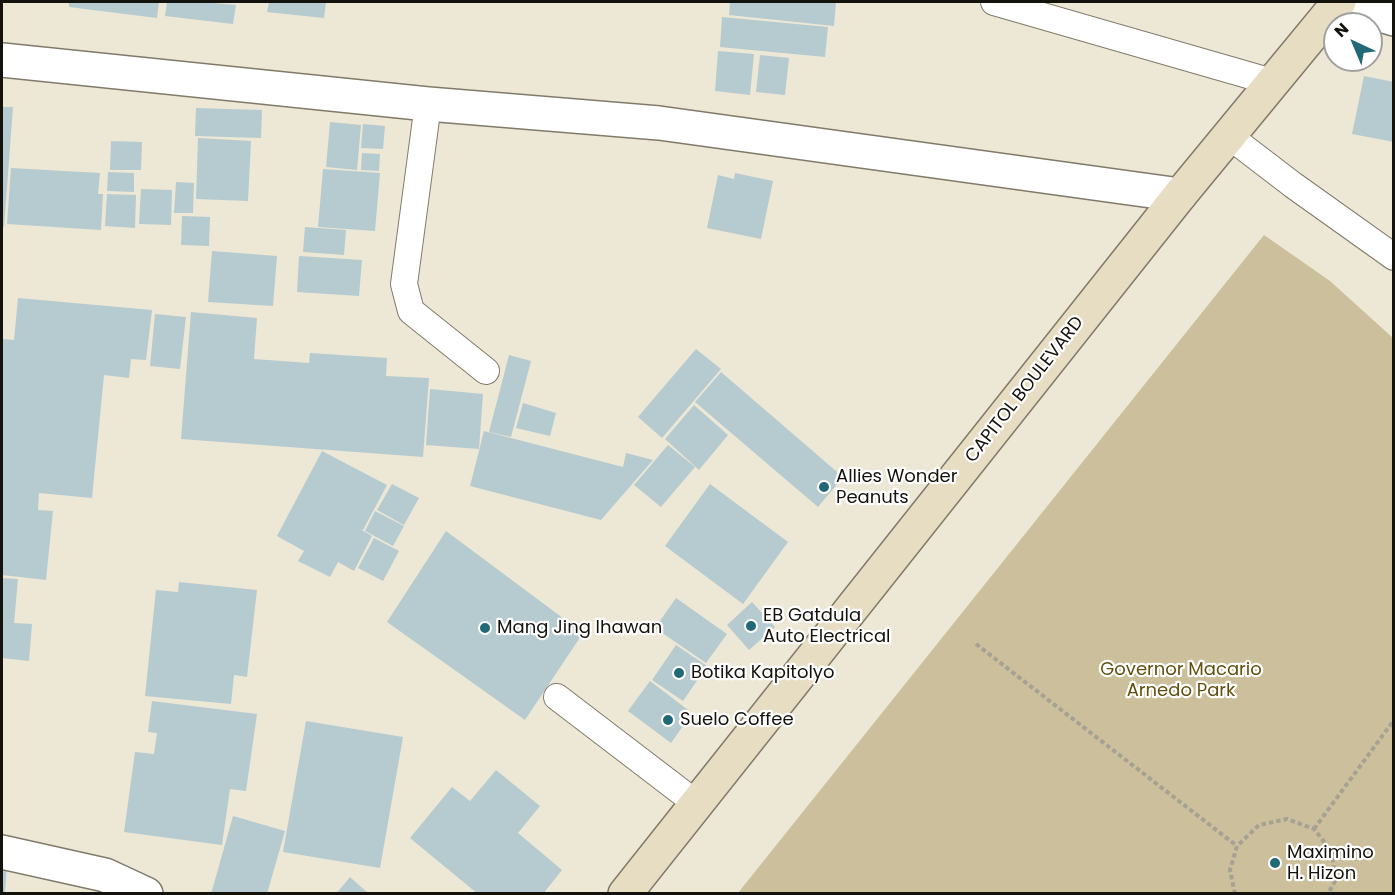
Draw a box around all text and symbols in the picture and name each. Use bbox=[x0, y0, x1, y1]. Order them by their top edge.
north arrow bbox=[1323, 12, 1383, 72]
text: N bbox=[1329, 18, 1354, 43]
street label: CAPITOL BOULEVARD bbox=[961, 313, 1089, 467]
place label: Allies Wonder Peanuts bbox=[836, 466, 957, 508]
marker: Allies Wonder Peanuts bbox=[817, 480, 831, 494]
place label: EB Gatdula Auto Electrical bbox=[763, 605, 890, 648]
place label: Mang Jing Ihawan bbox=[497, 617, 662, 639]
marker: EB Gatdula Auto Electrical bbox=[744, 619, 758, 633]
marker: Mang Jing Ihawan bbox=[478, 621, 492, 635]
park label: Governor Macario Arnedo Park bbox=[1100, 659, 1262, 702]
place label: Botika Kapitolyo bbox=[691, 662, 834, 684]
marker: Botika Kapitolyo bbox=[672, 666, 686, 680]
place label: Suelo Coffee bbox=[680, 709, 794, 731]
marker: Suelo Coffee bbox=[661, 713, 675, 727]
place label: Maximino H. Hizon bbox=[1287, 842, 1374, 884]
marker: Maximino H. Hizon bbox=[1268, 856, 1282, 870]

